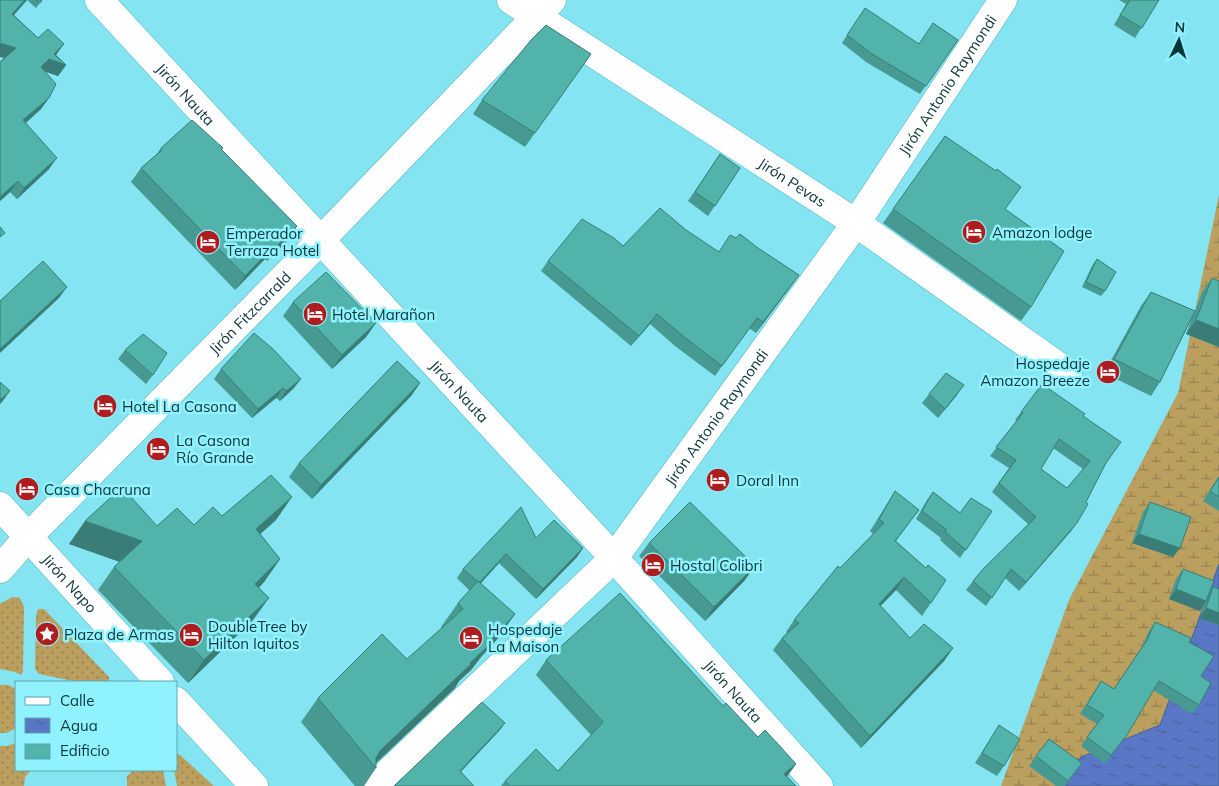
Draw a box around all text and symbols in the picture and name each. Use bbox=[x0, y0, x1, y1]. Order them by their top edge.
street label: Jirón Antonio Raymondi bbox=[894, 11, 1000, 158]
north arrow bbox=[1154, 15, 1204, 65]
text: N bbox=[1174, 18, 1186, 36]
street label: Jirón Nauta bbox=[152, 59, 219, 129]
street label: Jirón Pevas bbox=[755, 153, 830, 211]
hotel icon: Amazon lodge bbox=[961, 219, 987, 245]
place label: Amazon lodge bbox=[992, 223, 1092, 242]
place label: Emperador Terraza Hotel bbox=[226, 224, 319, 260]
hotel icon: Emperador Terraza Hotel bbox=[195, 229, 221, 255]
street label: Jirón Fitzcarrald bbox=[205, 267, 295, 358]
hotel icon: Hotel Marañon bbox=[302, 301, 328, 327]
place label: Hotel Marañon bbox=[332, 305, 435, 324]
street label: Jirón Antonio Raymondi bbox=[660, 345, 772, 489]
place label: Hospedaje Amazon Breeze bbox=[980, 354, 1090, 390]
street label: Jirón Nauta bbox=[426, 356, 493, 426]
hotel icon: Hospedaje Amazon Breeze bbox=[1095, 359, 1121, 385]
hotel icon: Hotel La Casona bbox=[92, 393, 118, 419]
place label: Hotel La Casona bbox=[122, 397, 237, 416]
place label: La Casona Río Grande bbox=[176, 431, 254, 467]
hotel icon: La Casona Río Grande bbox=[145, 436, 171, 462]
hotel icon: Doral Inn bbox=[705, 467, 731, 493]
place label: Doral Inn bbox=[736, 471, 799, 490]
hotel icon: Casa Chacruna bbox=[14, 476, 40, 502]
place label: Casa Chacruna bbox=[44, 480, 151, 499]
street label: Jirón Napo bbox=[38, 550, 102, 616]
hotel icon: Hostal Colibri bbox=[640, 552, 666, 578]
place label: Hostal Colibri bbox=[670, 556, 763, 575]
place label: DoubleTree by Hilton Iquitos bbox=[208, 617, 308, 653]
place label: Hospedaje La Maison bbox=[488, 620, 562, 656]
place icon: Plaza de Armas bbox=[34, 621, 60, 647]
hotel icon: DoubleTree by Hilton Iquitos bbox=[178, 622, 204, 648]
place label: Plaza de Armas bbox=[64, 625, 174, 644]
hotel icon: Hospedaje La Maison bbox=[458, 625, 484, 651]
street label: Jirón Nauta bbox=[700, 655, 767, 726]
legend bbox=[15, 681, 178, 771]
text: Calle bbox=[60, 691, 94, 710]
text: Agua bbox=[60, 716, 98, 735]
text: Edificio bbox=[60, 741, 110, 760]

